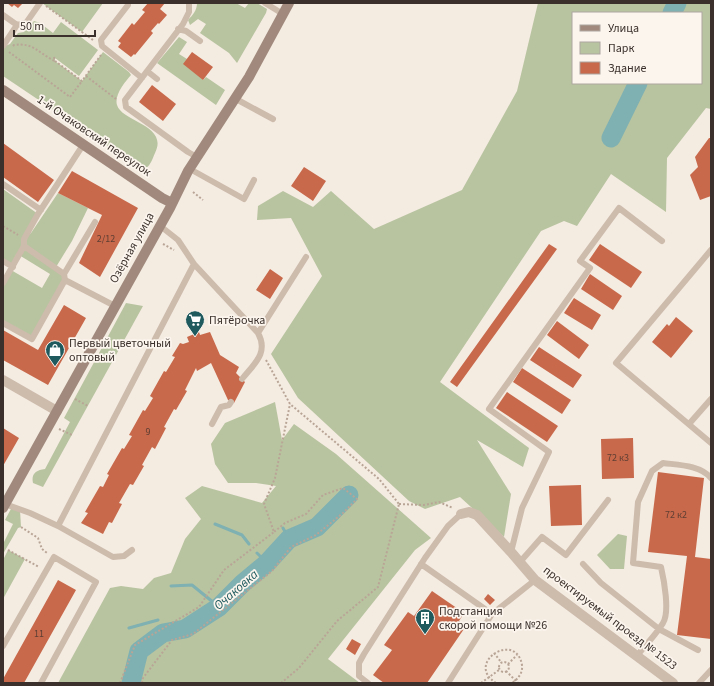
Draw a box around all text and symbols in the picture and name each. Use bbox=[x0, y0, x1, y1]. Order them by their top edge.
scale bar bbox=[14, 12, 95, 38]
legend bbox=[572, 12, 702, 84]
text: 50 m bbox=[20, 18, 44, 35]
text: Улица bbox=[608, 20, 639, 37]
text: Парк bbox=[608, 40, 634, 57]
text: Здание bbox=[608, 60, 647, 77]
street label: 1-й Очаковский переулок bbox=[34, 91, 154, 181]
street label: Озёрная улица bbox=[105, 209, 159, 287]
house number: 2/12 bbox=[97, 232, 115, 246]
supermarket icon: Пятёрочка bbox=[184, 309, 206, 337]
place label: Пятёрочка bbox=[209, 312, 265, 329]
place label: Первый цветочный оптовый bbox=[69, 335, 171, 366]
shop icon: Первый цветочный оптовый bbox=[44, 339, 66, 367]
house number: 9 bbox=[146, 425, 151, 439]
house number: 72 к3 bbox=[607, 451, 629, 465]
house number: 72 к2 bbox=[665, 508, 687, 522]
street label: проектируемый проезд № 1523 bbox=[539, 562, 681, 674]
water label: Очаковка bbox=[210, 566, 262, 614]
place label: Подстанция скорой помощи №26 bbox=[439, 603, 547, 634]
building icon: Подстанция скорой помощи №26 bbox=[414, 607, 436, 635]
house number: 11 bbox=[34, 627, 44, 641]

